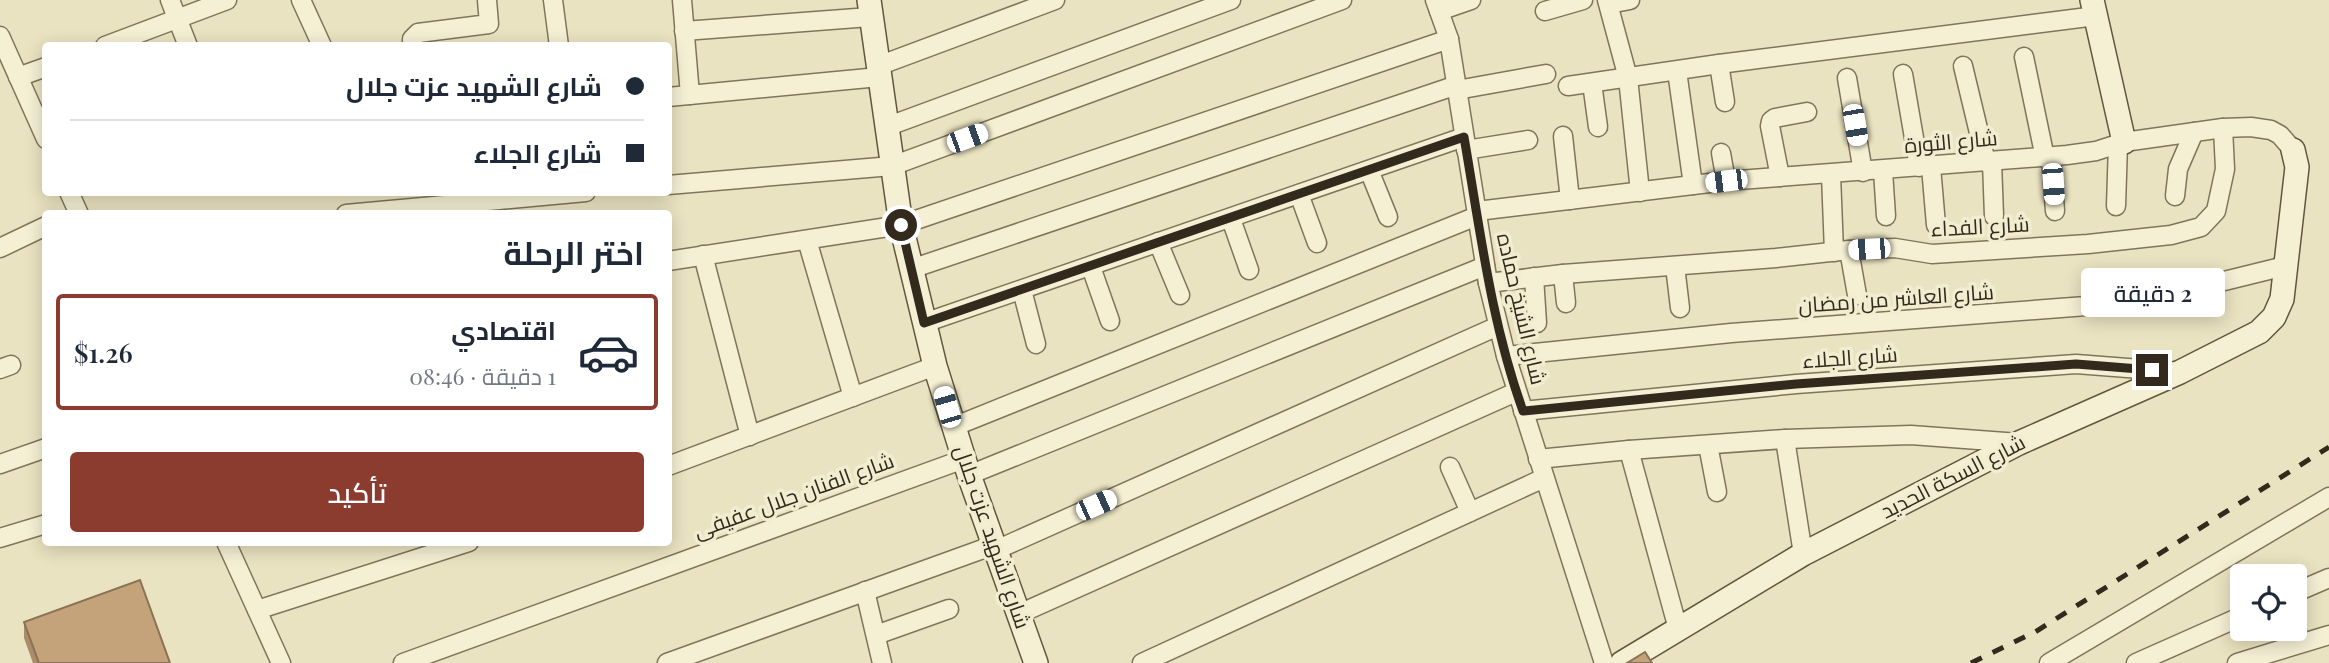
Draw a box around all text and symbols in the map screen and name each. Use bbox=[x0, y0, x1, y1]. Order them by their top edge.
text: شارع الشهيد عزت جلال bbox=[346, 68, 602, 103]
car bbox=[1842, 102, 1869, 148]
car bbox=[944, 121, 991, 155]
street label: شارع الثورة bbox=[1903, 122, 1999, 160]
text: شارع الجلاء bbox=[474, 135, 602, 170]
car bbox=[2042, 162, 2065, 206]
car bbox=[1704, 168, 1749, 194]
street label: شارع الفداء bbox=[1930, 208, 2030, 244]
route start bbox=[885, 209, 917, 241]
text: اختر الرحلة bbox=[504, 230, 644, 273]
street label: شارع الشيخ حماده bbox=[1490, 230, 1554, 387]
car bbox=[1848, 237, 1891, 261]
callout: 2 دقيقة bbox=[2080, 268, 2224, 318]
street label: شارع العاشر من رمضان bbox=[1797, 276, 1995, 320]
text: 2 دقيقة bbox=[2114, 277, 2192, 308]
text: اقتصادي bbox=[451, 312, 556, 347]
icon: car bbox=[577, 321, 640, 384]
text: $1.26 bbox=[74, 335, 133, 370]
street label: شارع الجلاء bbox=[1801, 339, 1899, 375]
route end bbox=[2136, 354, 2168, 386]
text: 1 دقيقة · 08:46 bbox=[409, 360, 556, 391]
car bbox=[932, 384, 963, 430]
street label: شارع السكة الحديد bbox=[1875, 427, 2030, 526]
street label: شارع الشهيد عزت جلال bbox=[947, 441, 1038, 632]
street label: شارع الفنان جلال عفيفى bbox=[689, 445, 898, 545]
button: تأكيد bbox=[70, 452, 644, 532]
car bbox=[1073, 487, 1120, 523]
map controls bbox=[2230, 564, 2307, 641]
button: locate bbox=[2230, 564, 2307, 641]

